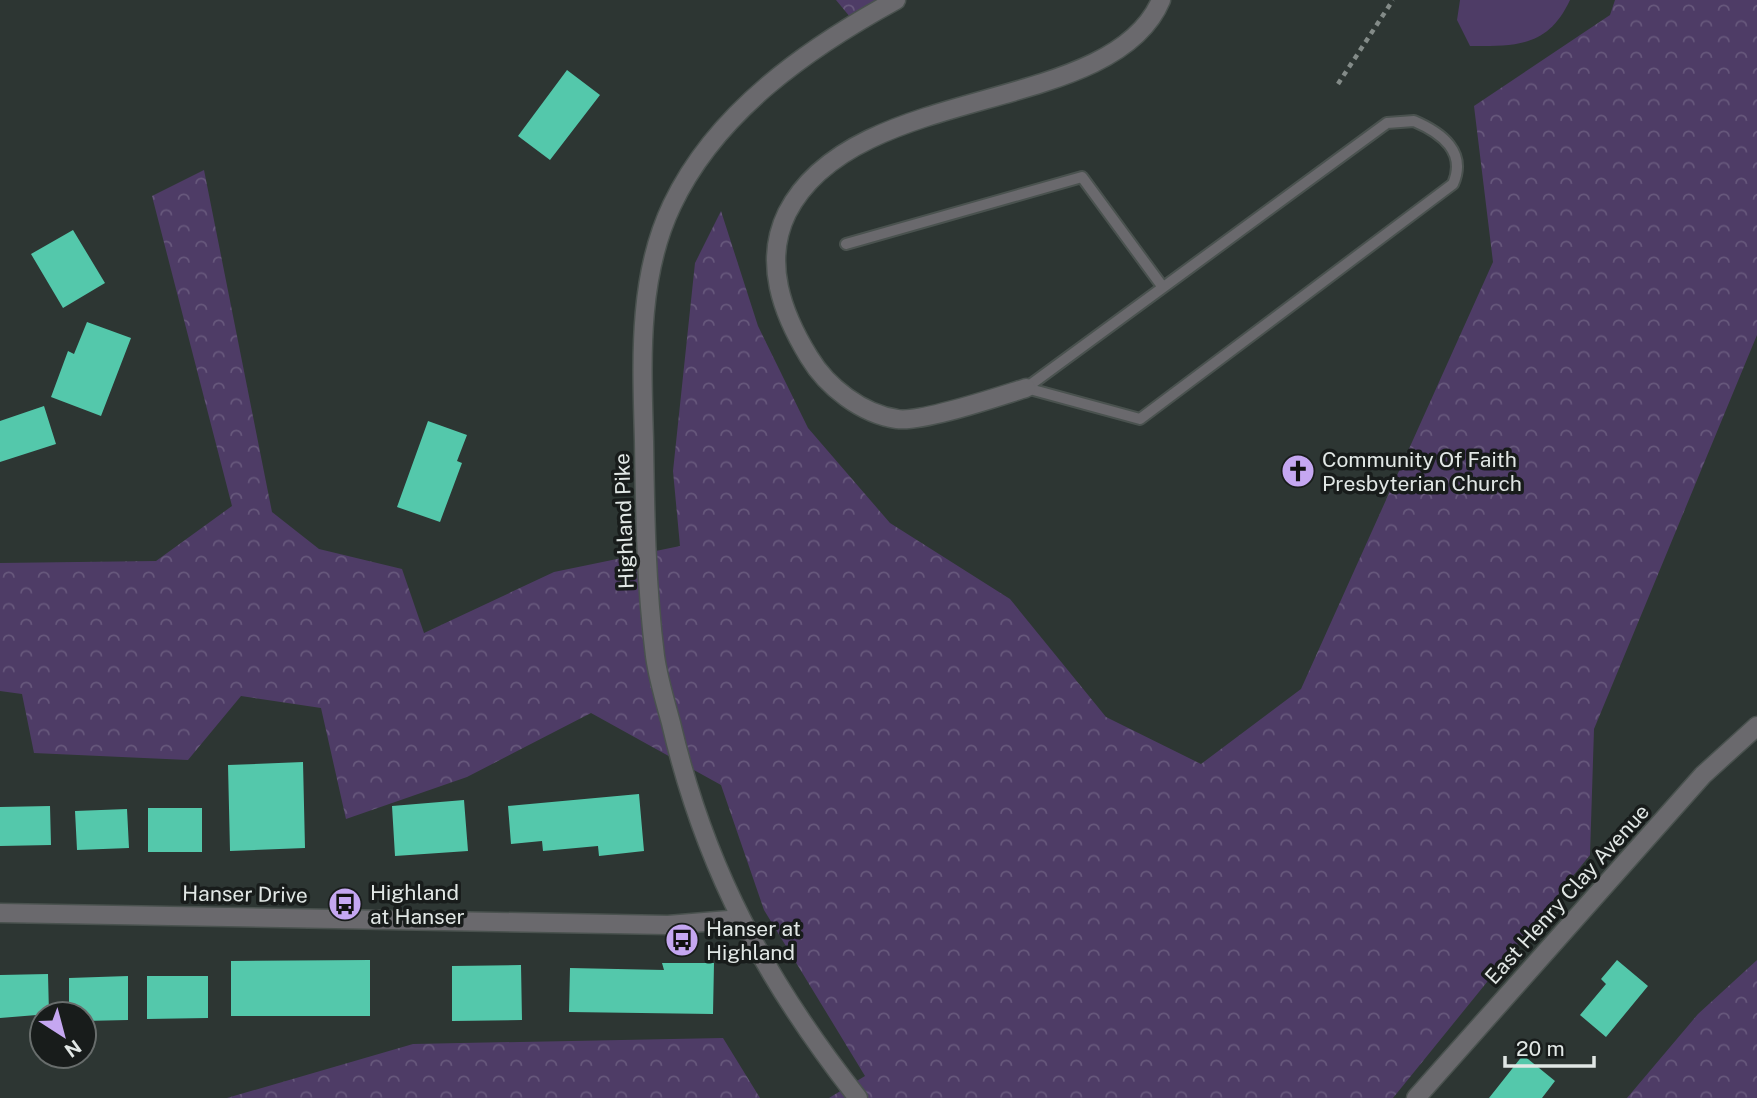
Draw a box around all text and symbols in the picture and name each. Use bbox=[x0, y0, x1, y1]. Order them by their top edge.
place label: Community Of Faith Presbyterian Church bbox=[1322, 447, 1522, 496]
church icon: Community Of Faith Presbyterian Church bbox=[1279, 452, 1317, 490]
street label: Highland Pike bbox=[609, 453, 639, 589]
street label: East Henry Clay Avenue bbox=[1480, 799, 1654, 989]
street label: Hanser Drive bbox=[182, 880, 308, 908]
place label: Highland at Hanser bbox=[370, 880, 465, 929]
bus stop icon: Highland at Hanser bbox=[326, 885, 364, 923]
place label: Hanser at Highland bbox=[706, 916, 801, 965]
bus stop icon: Hanser at Highland bbox=[663, 921, 701, 959]
north arrow bbox=[28, 1000, 98, 1070]
scale bar bbox=[1505, 1024, 1594, 1068]
text: N bbox=[61, 1035, 85, 1062]
text: 20 m bbox=[1516, 1036, 1565, 1061]

